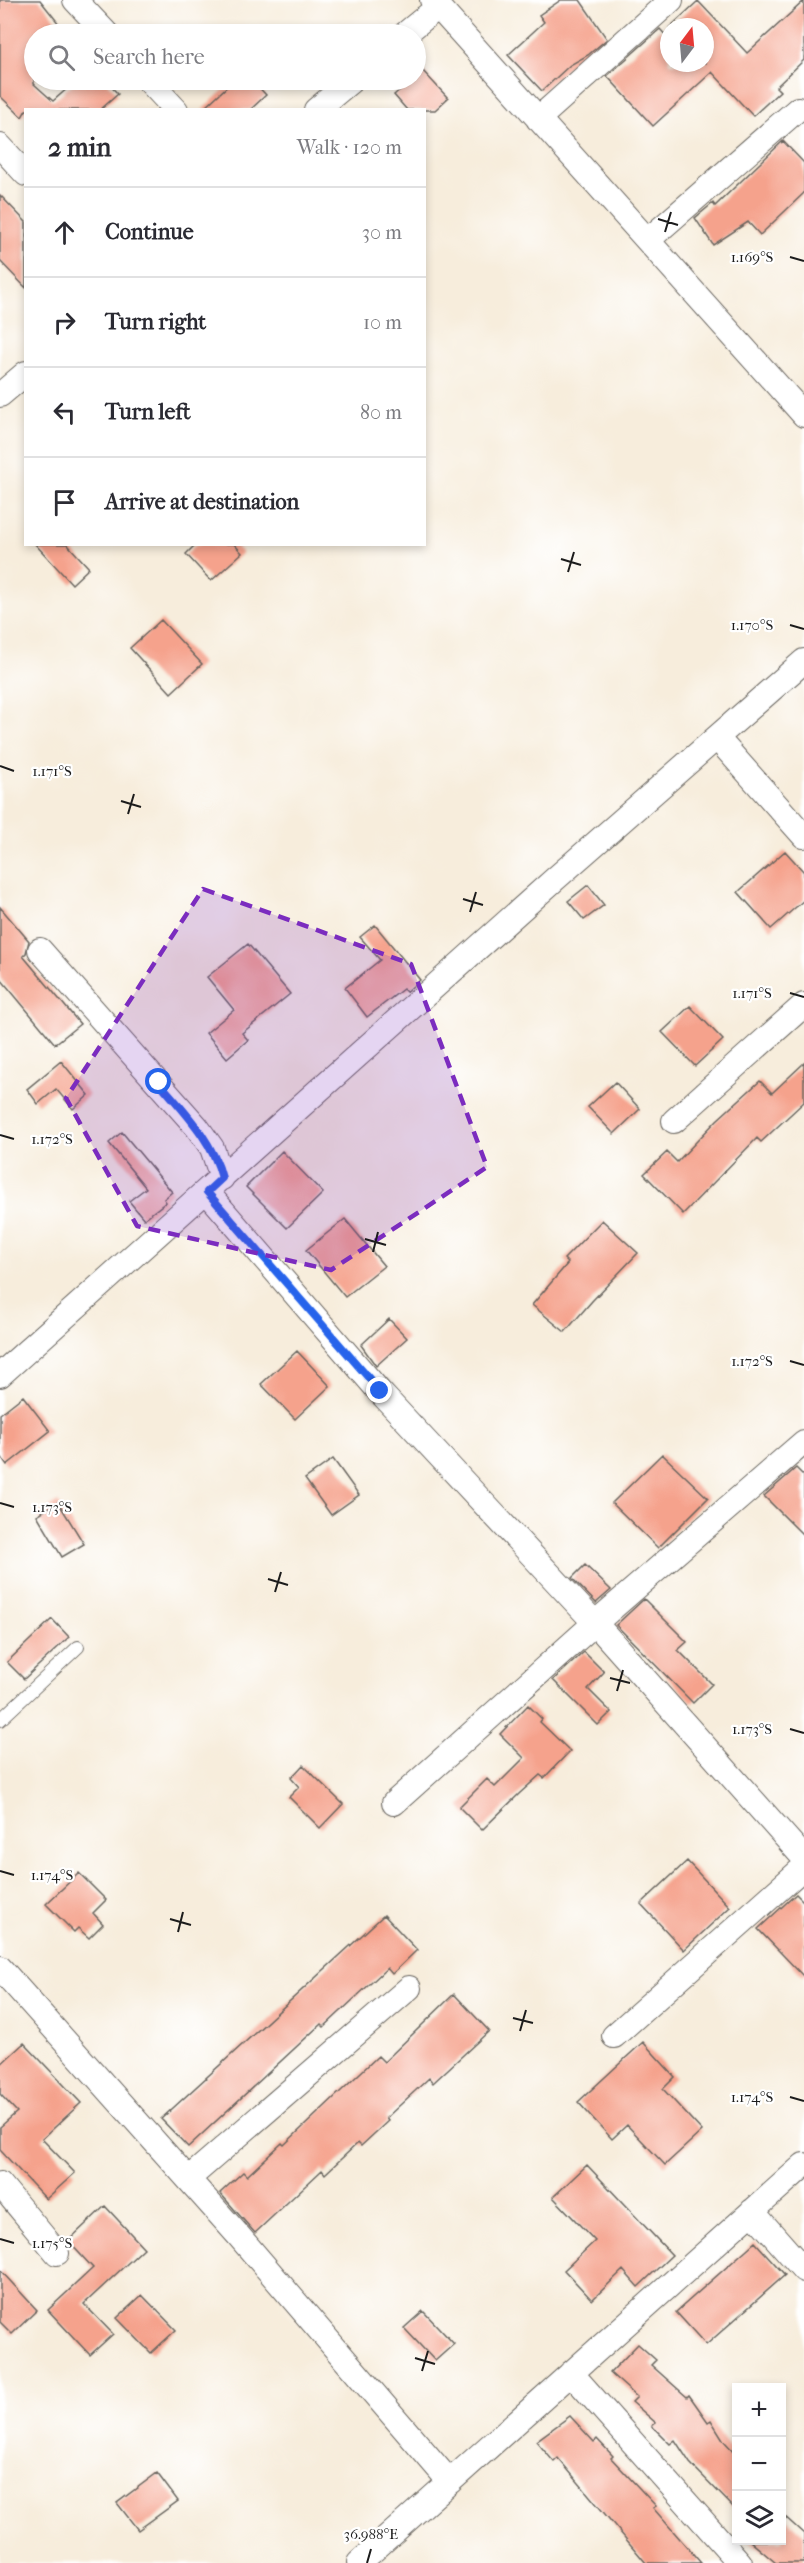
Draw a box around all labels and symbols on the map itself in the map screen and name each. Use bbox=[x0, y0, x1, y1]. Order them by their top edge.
north arrow bbox=[660, 18, 714, 72]
text: 1.169°S bbox=[731, 248, 774, 266]
text: 1.170°S bbox=[731, 616, 773, 634]
text: 1.171°S bbox=[32, 762, 72, 780]
text: 1.171°S bbox=[732, 984, 772, 1002]
route start bbox=[145, 1068, 171, 1094]
text: 1.172°S bbox=[31, 1130, 73, 1148]
text: 1.172°S bbox=[731, 1352, 773, 1370]
route end bbox=[366, 1377, 392, 1403]
text: 1.173°S bbox=[32, 1498, 72, 1516]
text: 1.173°S bbox=[732, 1720, 772, 1738]
text: 1.174°S bbox=[31, 1866, 74, 1884]
text: 1.174°S bbox=[731, 2088, 774, 2106]
text: 1.175°S bbox=[32, 2234, 73, 2252]
text: 36.988°E bbox=[344, 2525, 398, 2543]

